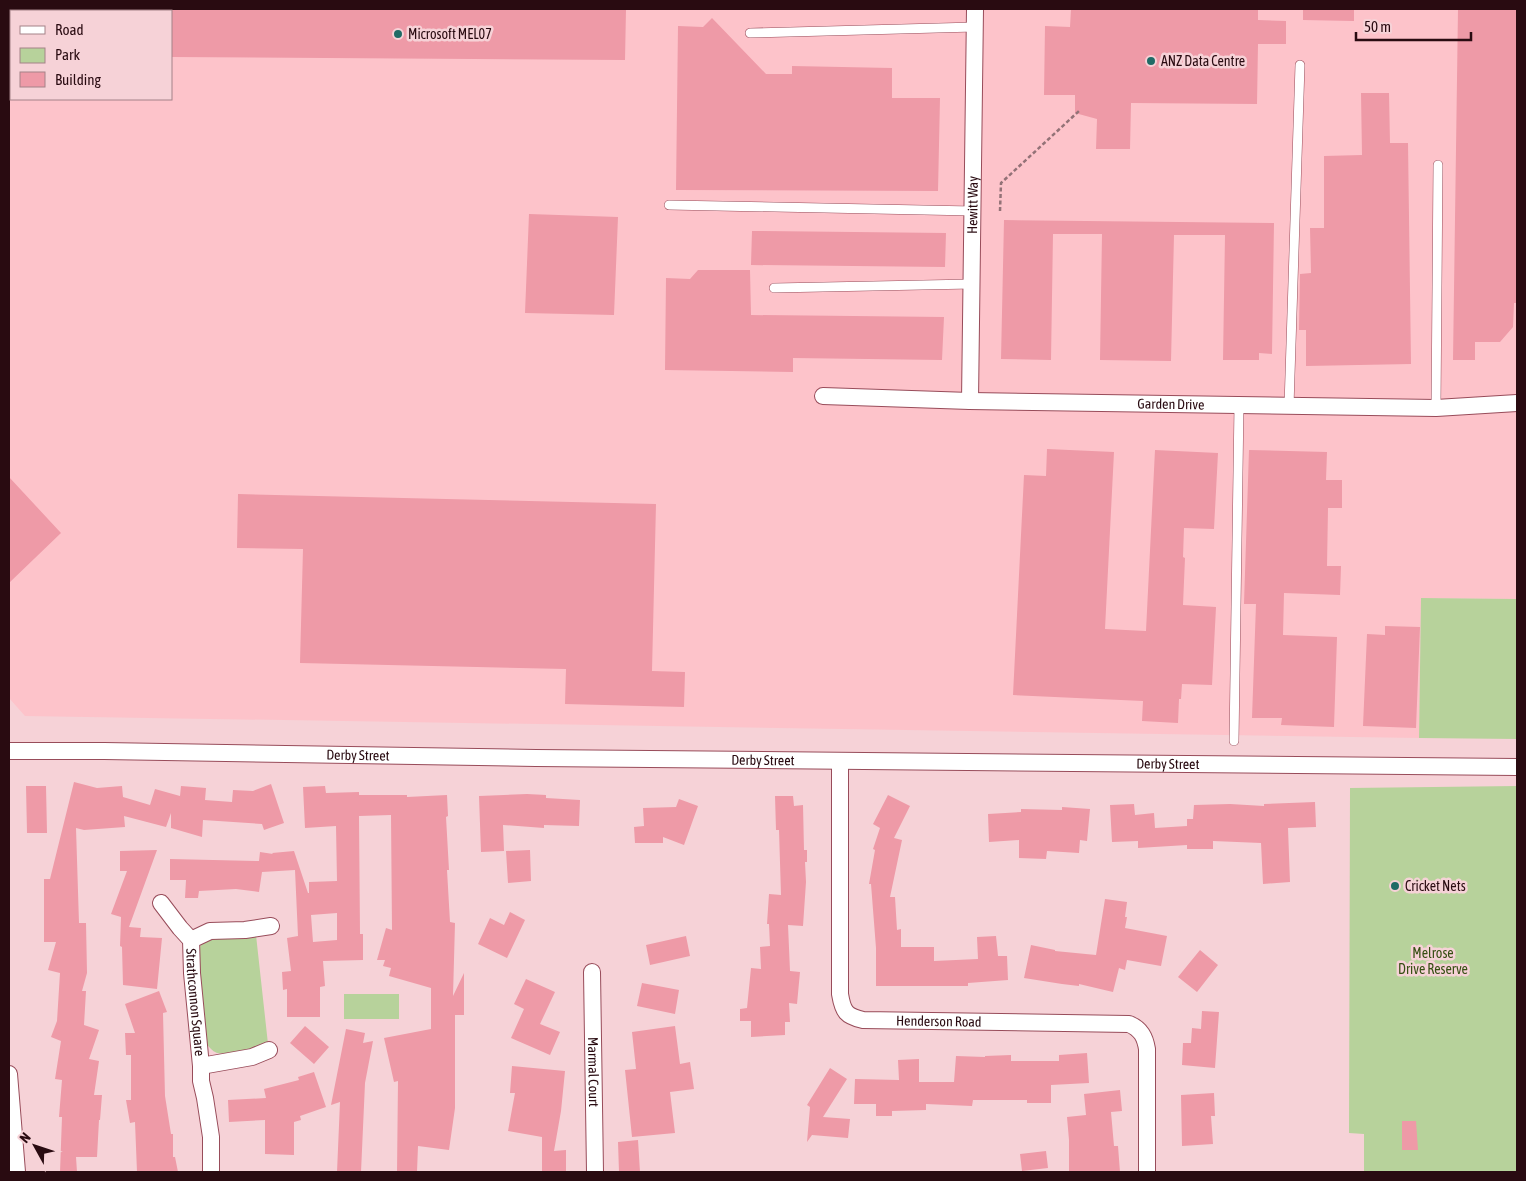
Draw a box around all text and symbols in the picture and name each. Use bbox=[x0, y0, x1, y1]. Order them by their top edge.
legend bbox=[10, 10, 172, 100]
scale bar bbox=[1356, 10, 1471, 42]
text: 50 m bbox=[1364, 18, 1391, 35]
text: Road bbox=[55, 21, 84, 38]
place label: Microsoft MEL07 bbox=[408, 26, 492, 42]
marker: Microsoft MEL07 bbox=[392, 28, 404, 40]
text: Park bbox=[55, 46, 80, 63]
place label: ANZ Data Centre bbox=[1161, 53, 1245, 69]
marker: ANZ Data Centre bbox=[1145, 55, 1157, 67]
text: Building bbox=[55, 71, 101, 88]
street label: Hewitt Way bbox=[964, 176, 981, 234]
street label: Garden Drive bbox=[1137, 396, 1205, 413]
street label: Derby Street bbox=[326, 747, 390, 764]
street label: Derby Street bbox=[731, 752, 795, 768]
street label: Derby Street bbox=[1136, 756, 1200, 772]
place label: Cricket Nets bbox=[1405, 878, 1466, 894]
marker: Cricket Nets bbox=[1389, 880, 1401, 892]
park label: Melrose Drive Reserve bbox=[1398, 945, 1468, 977]
street label: Strathconnon Square bbox=[183, 948, 208, 1057]
street label: Henderson Road bbox=[896, 1012, 982, 1030]
street label: Marmal Court bbox=[585, 1037, 602, 1107]
north arrow bbox=[10, 1121, 60, 1171]
text: N bbox=[16, 1129, 34, 1146]

